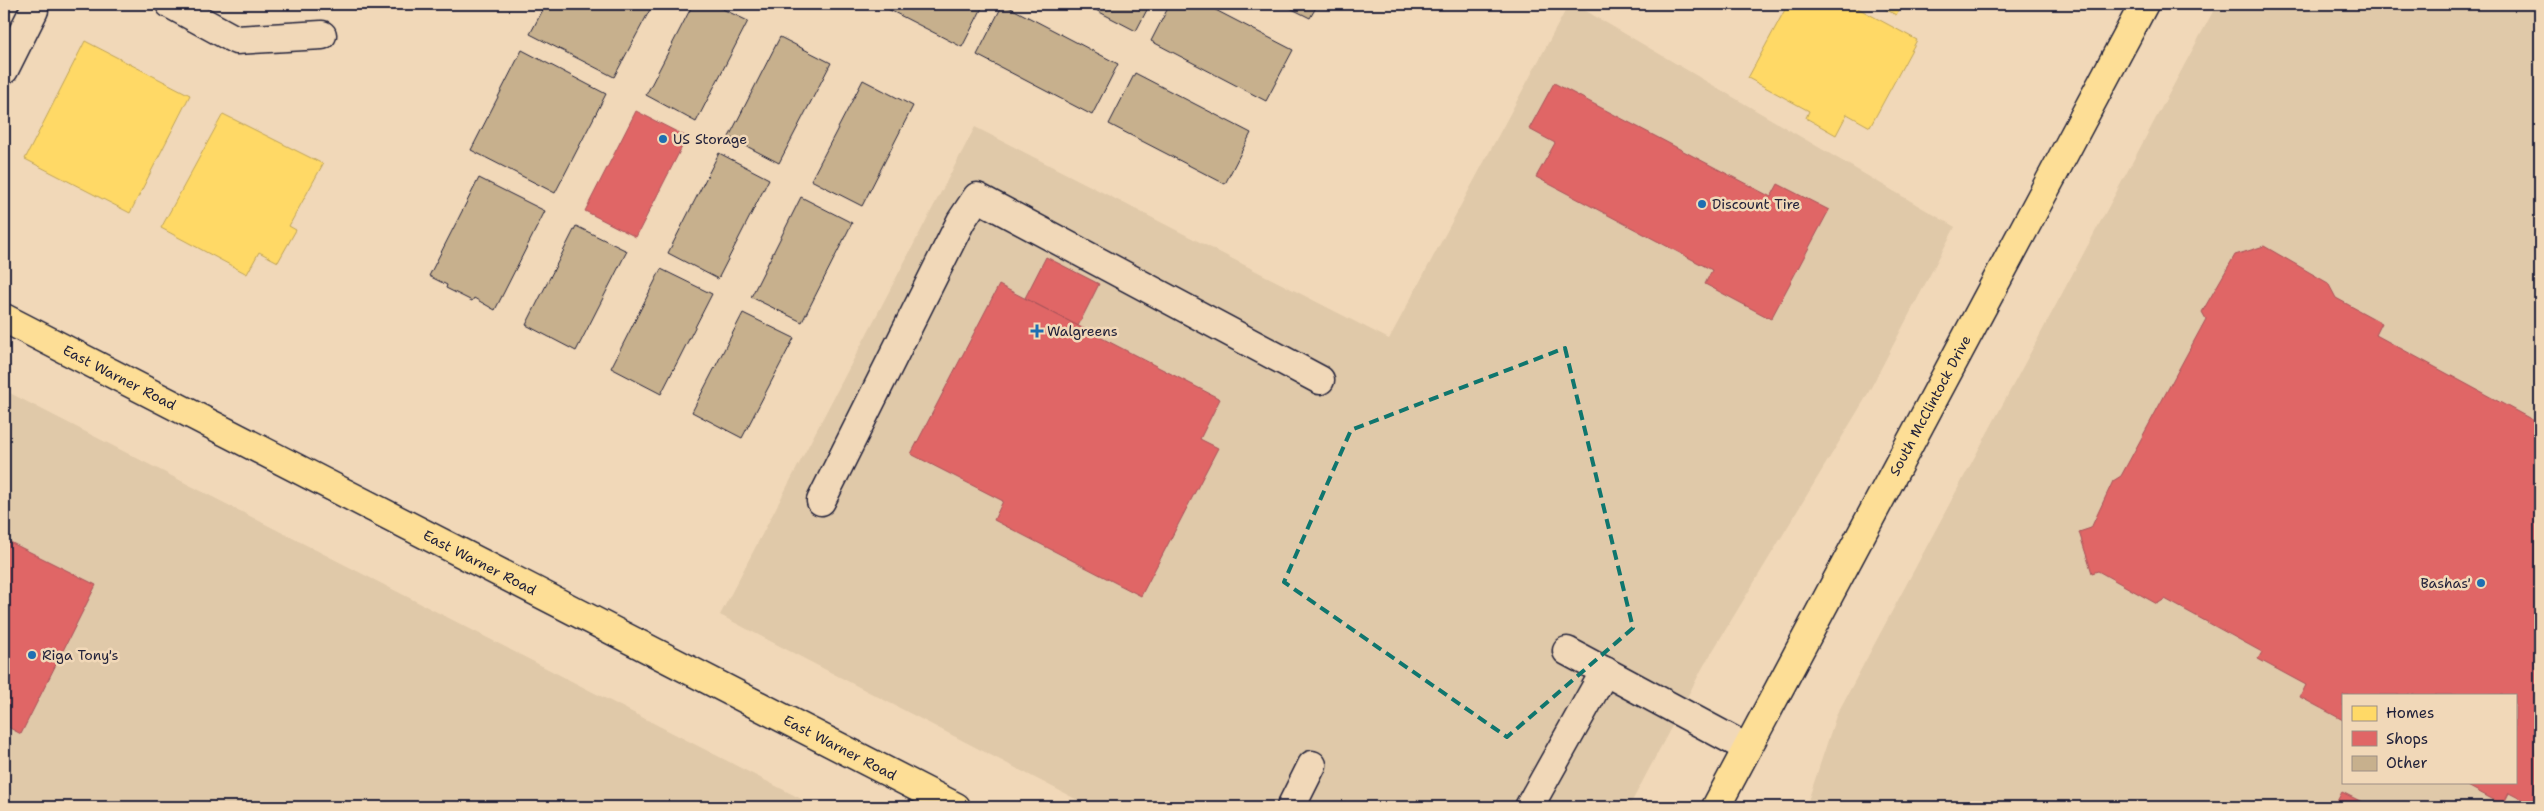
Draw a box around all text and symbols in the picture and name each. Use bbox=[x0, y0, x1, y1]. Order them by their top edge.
place label: US Storage bbox=[673, 130, 747, 148]
marker: US Storage bbox=[657, 133, 669, 145]
place label: Discount Tire bbox=[1712, 195, 1800, 213]
marker: Discount Tire bbox=[1696, 198, 1708, 210]
place label: Walgreens bbox=[1047, 322, 1118, 340]
marker: Walgreens bbox=[1031, 325, 1043, 337]
street label: South McClintock Drive bbox=[1885, 332, 1975, 479]
street label: East Warner Road bbox=[60, 341, 179, 414]
street label: East Warner Road bbox=[420, 526, 540, 599]
place label: Bashas' bbox=[2420, 574, 2471, 592]
marker: Bashas' bbox=[2475, 577, 2487, 589]
place label: Riga Tony's bbox=[42, 646, 118, 664]
marker: Riga Tony's bbox=[26, 649, 38, 661]
legend bbox=[2342, 694, 2516, 784]
text: Homes bbox=[2386, 703, 2434, 723]
street label: East Warner Road bbox=[780, 711, 900, 784]
text: Shops bbox=[2386, 729, 2428, 749]
text: Other bbox=[2386, 753, 2428, 773]

